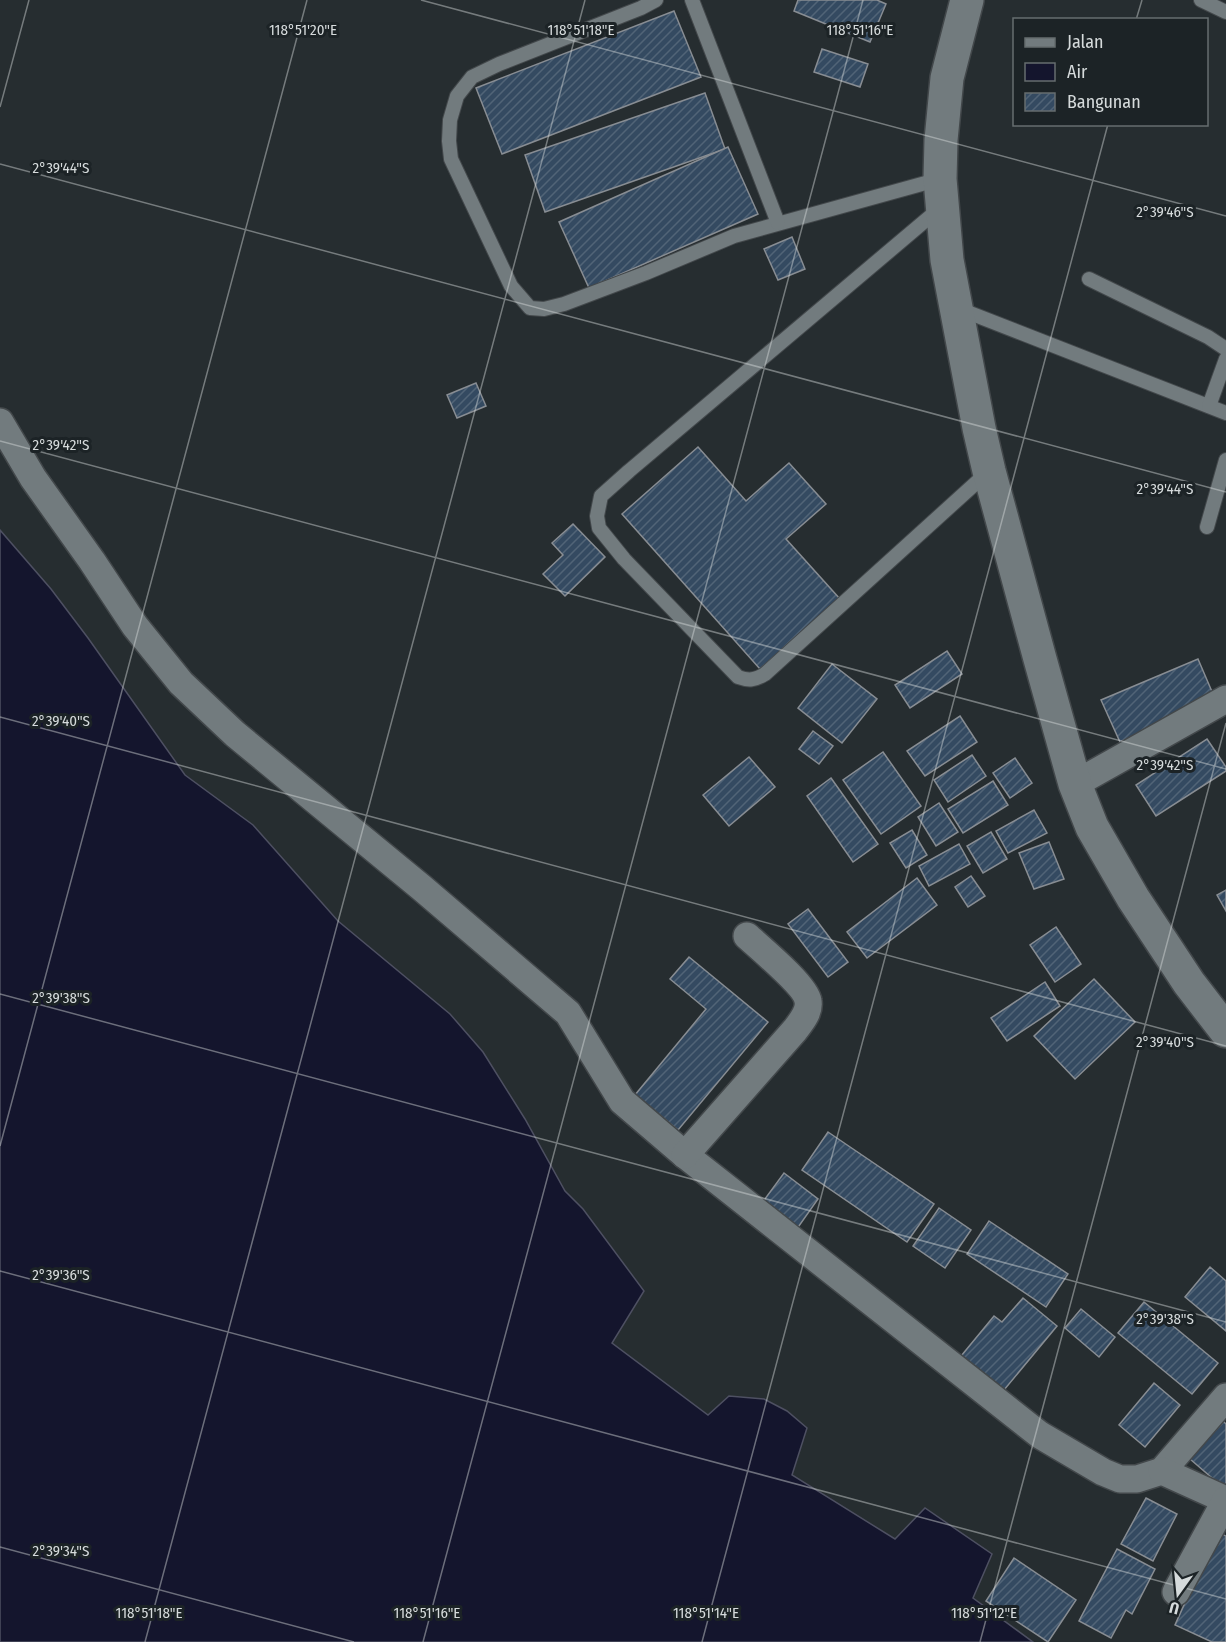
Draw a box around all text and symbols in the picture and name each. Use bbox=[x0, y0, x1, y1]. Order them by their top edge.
legend bbox=[1013, 18, 1208, 126]
text: 118°51'20"E bbox=[269, 21, 337, 39]
text: 118°51'18"E bbox=[548, 21, 614, 39]
text: 118°51'16"E bbox=[827, 21, 893, 39]
text: Jalan bbox=[1067, 31, 1104, 53]
text: Air bbox=[1067, 61, 1088, 83]
text: Bangunan bbox=[1067, 91, 1141, 113]
text: 2°39'44"S bbox=[33, 159, 89, 177]
text: 2°39'46"S bbox=[1136, 203, 1194, 221]
text: 2°39'42"S bbox=[33, 436, 89, 454]
text: 2°39'44"S bbox=[1137, 480, 1193, 498]
text: 2°39'40"S bbox=[32, 712, 90, 730]
text: 2°39'42"S bbox=[1137, 756, 1193, 774]
text: 2°39'38"S bbox=[32, 989, 90, 1007]
text: 2°39'40"S bbox=[1136, 1033, 1194, 1051]
text: 2°39'36"S bbox=[32, 1266, 90, 1284]
text: 2°39'38"S bbox=[1136, 1310, 1194, 1328]
text: 2°39'34"S bbox=[33, 1542, 89, 1560]
north arrow bbox=[1148, 1564, 1208, 1624]
text: U bbox=[1167, 1598, 1181, 1618]
text: 118°51'18"E bbox=[116, 1604, 182, 1622]
text: 118°51'16"E bbox=[394, 1604, 460, 1622]
text: 118°51'14"E bbox=[673, 1604, 739, 1622]
text: 118°51'12"E bbox=[951, 1604, 1017, 1622]

